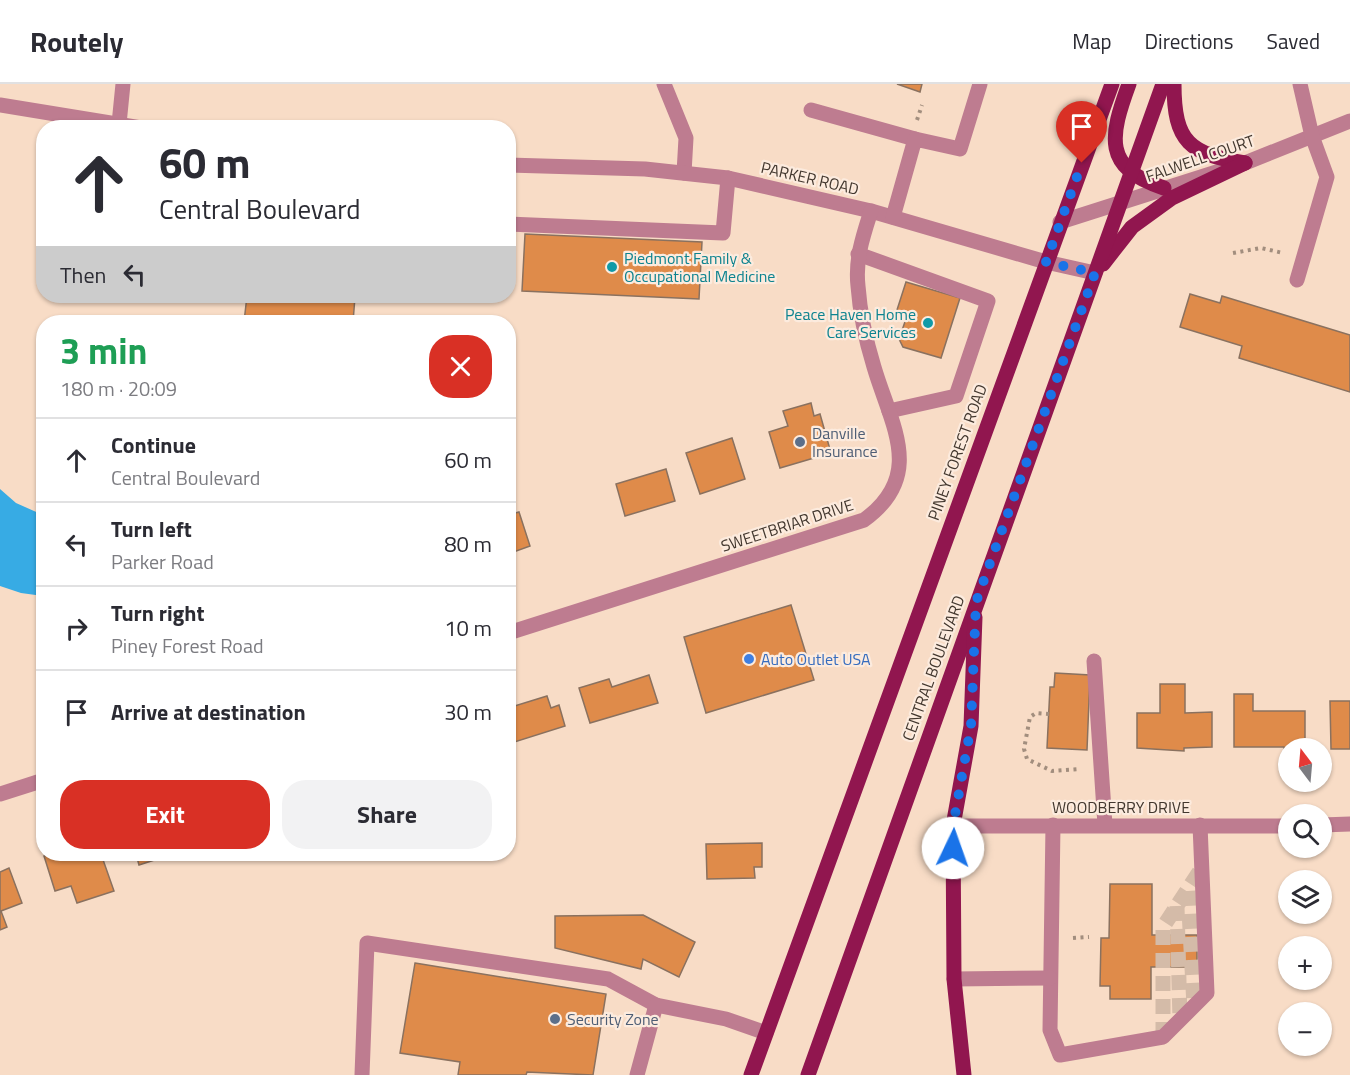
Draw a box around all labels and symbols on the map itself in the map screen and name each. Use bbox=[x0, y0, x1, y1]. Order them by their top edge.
pin bbox=[1056, 101, 1107, 163]
street label: FALWELL COURT bbox=[1142, 128, 1258, 188]
street label: PARKER ROAD bbox=[759, 155, 861, 201]
place label: Piedmont Family & Occupational Medicine bbox=[624, 246, 775, 288]
marker: Piedmont Family & Occupational Medicine bbox=[605, 260, 619, 274]
place label: Peace Haven Home Care Services bbox=[785, 302, 916, 344]
marker: Peace Haven Home Care Services bbox=[921, 316, 935, 330]
street label: PINEY FOREST ROAD bbox=[921, 381, 993, 523]
place label: Danville Insurance bbox=[812, 421, 878, 463]
marker: Danville Insurance bbox=[793, 435, 807, 449]
street label: SWEETBRIAR DRIVE bbox=[718, 492, 856, 558]
street label: CENTRAL BOULEVARD bbox=[896, 592, 970, 744]
place label: Auto Outlet USA bbox=[761, 647, 871, 671]
marker: Auto Outlet USA bbox=[742, 652, 756, 666]
north arrow bbox=[1278, 738, 1332, 792]
street label: WOODBERRY DRIVE bbox=[1052, 795, 1190, 819]
position arrow bbox=[921, 816, 985, 880]
place label: Security Zone bbox=[567, 1007, 659, 1031]
marker: Security Zone bbox=[548, 1012, 562, 1026]

